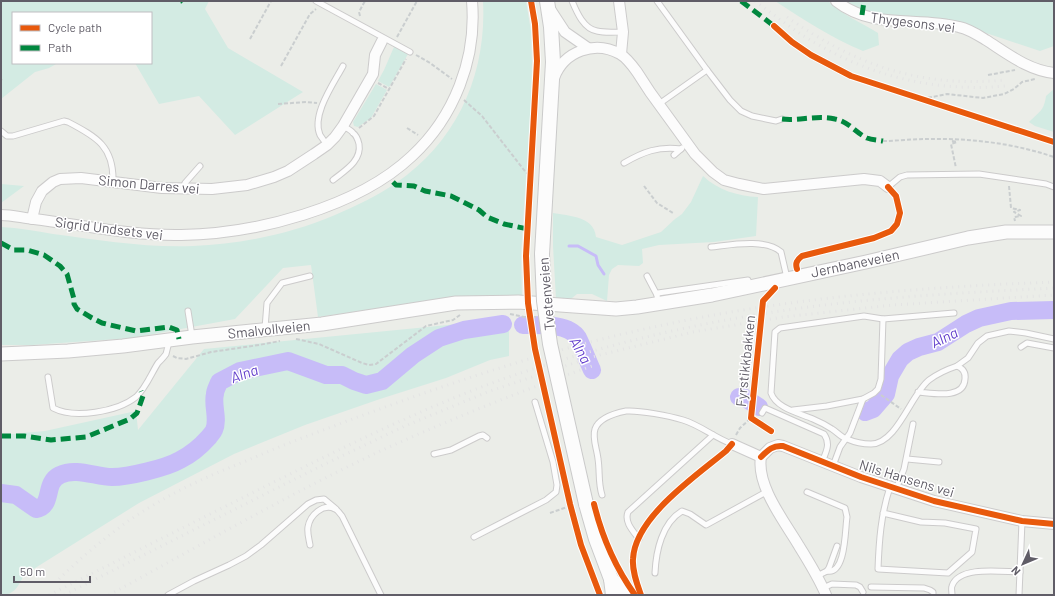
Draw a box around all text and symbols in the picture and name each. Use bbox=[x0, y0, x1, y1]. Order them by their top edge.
street label: Thygesons vei bbox=[870, 8, 956, 36]
legend bbox=[12, 12, 152, 64]
text: Cycle path bbox=[48, 20, 102, 34]
text: Path bbox=[48, 40, 72, 54]
street label: Simon Darres vei bbox=[98, 171, 200, 197]
street label: Sigrid Undsets vei bbox=[54, 213, 164, 243]
street label: Jernbaneveien bbox=[809, 245, 901, 281]
street label: Tvetenveien bbox=[534, 257, 558, 331]
street label: Fyrstikkbakken bbox=[732, 314, 758, 408]
street label: Smalvollveien bbox=[227, 316, 311, 342]
water label: Alna bbox=[927, 323, 961, 351]
water label: Alna bbox=[566, 333, 596, 367]
water label: Alna bbox=[228, 360, 260, 386]
street label: Nils Hansens vei bbox=[857, 455, 957, 501]
north arrow bbox=[1003, 544, 1043, 584]
scale bar bbox=[14, 558, 90, 584]
text: 50 m bbox=[20, 564, 45, 578]
text: N bbox=[1008, 564, 1023, 578]

